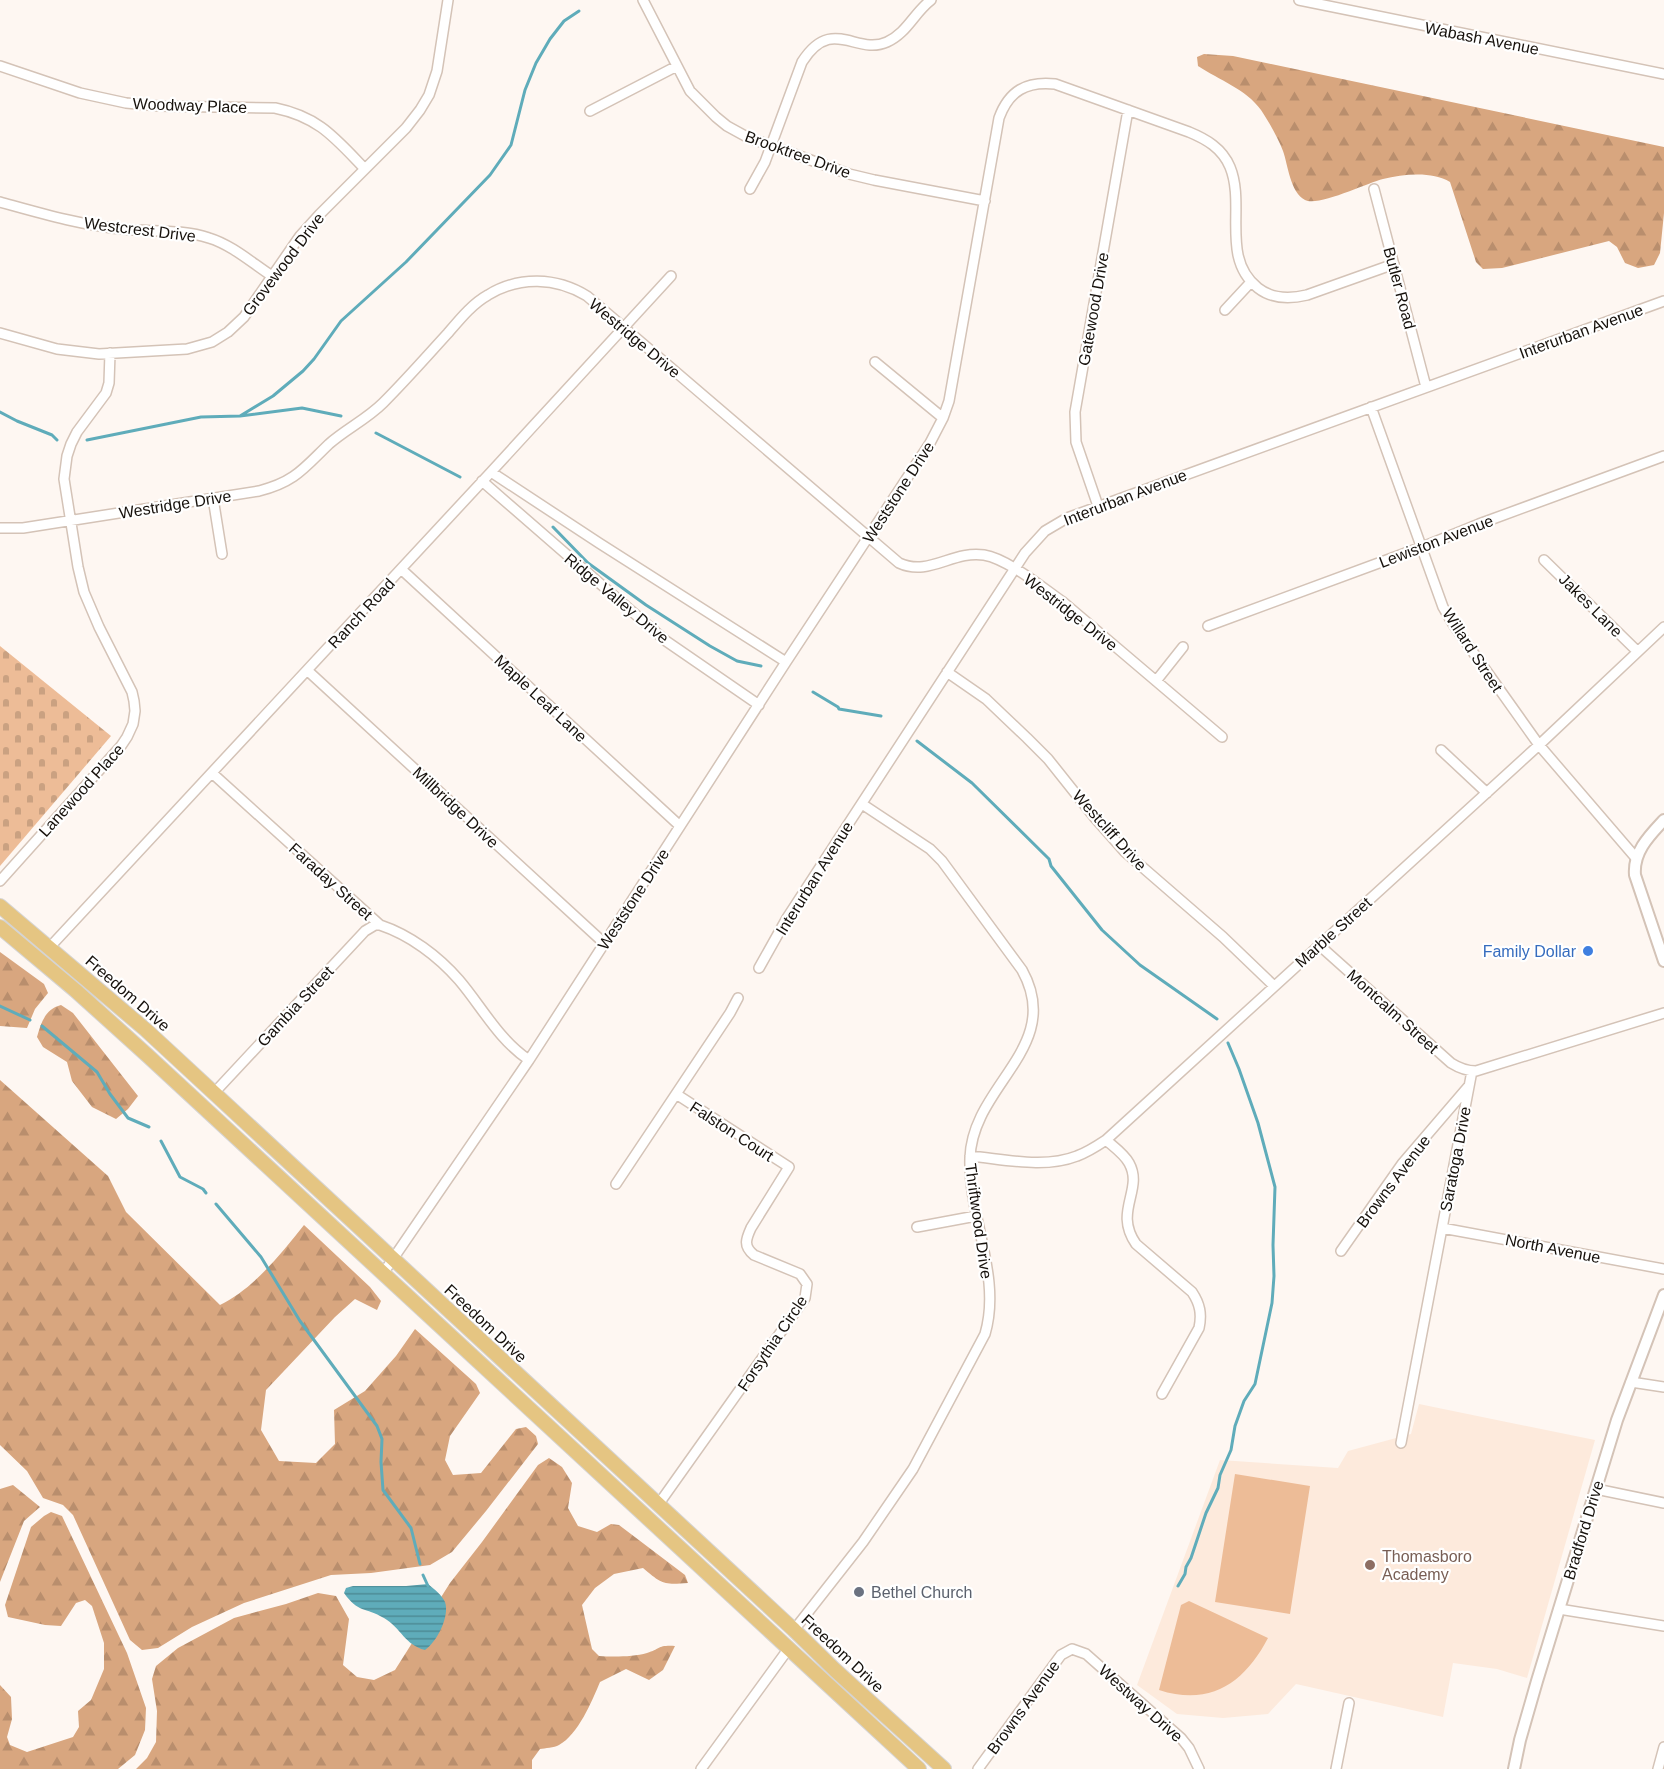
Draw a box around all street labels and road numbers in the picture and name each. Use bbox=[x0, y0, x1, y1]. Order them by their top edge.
street label: Wabash Avenue bbox=[1424, 19, 1540, 58]
street label: Woodway Place bbox=[133, 95, 248, 116]
street label: Brooktree Drive bbox=[743, 127, 853, 181]
street label: Grovewood Drive bbox=[239, 210, 327, 319]
street label: Westcrest Drive bbox=[83, 214, 197, 245]
street label: Butler Road bbox=[1380, 245, 1419, 331]
street label: Gatewood Drive bbox=[1075, 251, 1112, 367]
street label: Westridge Drive bbox=[586, 295, 684, 381]
street label: Interurban Avenue bbox=[1517, 301, 1645, 362]
street label: Weststone Drive bbox=[859, 438, 937, 546]
street label: Interurban Avenue bbox=[1061, 466, 1189, 529]
street label: Westridge Drive bbox=[118, 487, 233, 522]
street label: Lewiston Avenue bbox=[1377, 512, 1496, 571]
street label: Ridge Valley Drive bbox=[561, 550, 672, 647]
street label: Jakes Lane bbox=[1556, 570, 1626, 640]
street label: Westridge Drive bbox=[1021, 571, 1121, 654]
street label: Ranch Road bbox=[325, 575, 398, 652]
street label: Willard Street bbox=[1439, 605, 1506, 696]
street label: Maple Leaf Lane bbox=[491, 652, 590, 745]
street label: Lanewood Place bbox=[35, 741, 127, 840]
street label: Millbridge Drive bbox=[410, 764, 502, 851]
street label: Westcliff Drive bbox=[1069, 787, 1150, 874]
street label: Interurban Avenue bbox=[773, 818, 856, 938]
street label: Faraday Street bbox=[286, 840, 376, 923]
street label: Weststone Drive bbox=[594, 845, 672, 953]
street label: Marble Street bbox=[1292, 894, 1375, 971]
street label: Freedom Drive bbox=[82, 952, 173, 1035]
street label: Gambia Street bbox=[254, 962, 337, 1050]
street label: Montcalm Street bbox=[1344, 966, 1442, 1057]
street label: Falston Court bbox=[687, 1098, 777, 1165]
street label: Saratoga Drive bbox=[1437, 1105, 1474, 1213]
street label: Browns Avenue bbox=[1353, 1132, 1434, 1231]
street label: Thriftwood Drive bbox=[962, 1162, 995, 1280]
street label: North Avenue bbox=[1504, 1231, 1602, 1266]
street label: Freedom Drive bbox=[441, 1281, 530, 1366]
street label: Forsythia Circle bbox=[734, 1292, 811, 1394]
street label: Bradford Drive bbox=[1560, 1478, 1607, 1582]
street label: Freedom Drive bbox=[798, 1611, 887, 1696]
street label: Browns Avenue bbox=[984, 1657, 1063, 1757]
street label: Westway Drive bbox=[1095, 1661, 1186, 1745]

